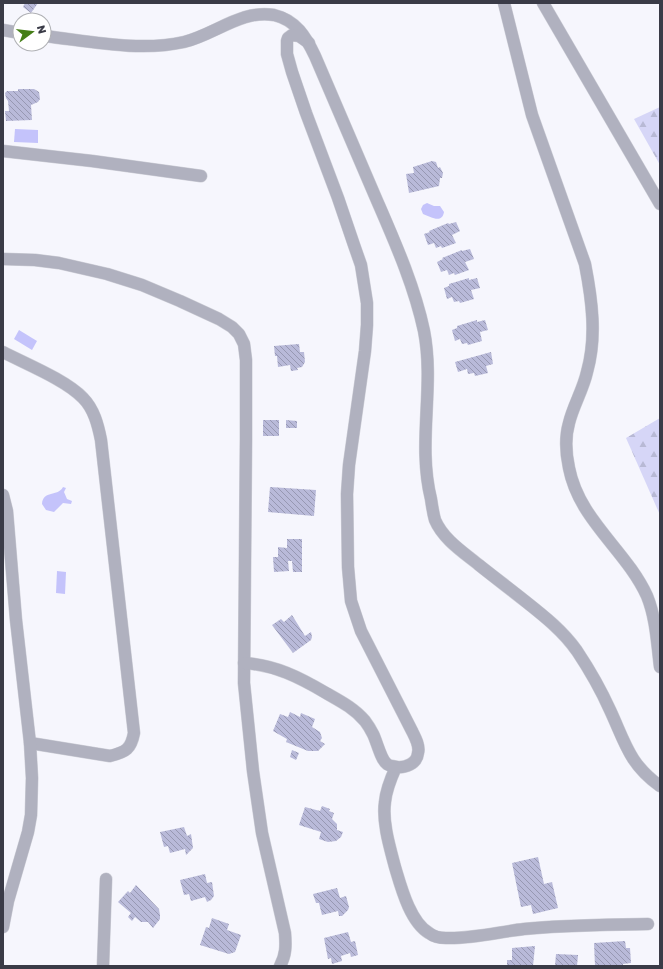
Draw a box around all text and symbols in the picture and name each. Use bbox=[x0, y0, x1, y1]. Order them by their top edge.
north arrow bbox=[12, 12, 52, 52]
text: N bbox=[35, 24, 50, 35]

